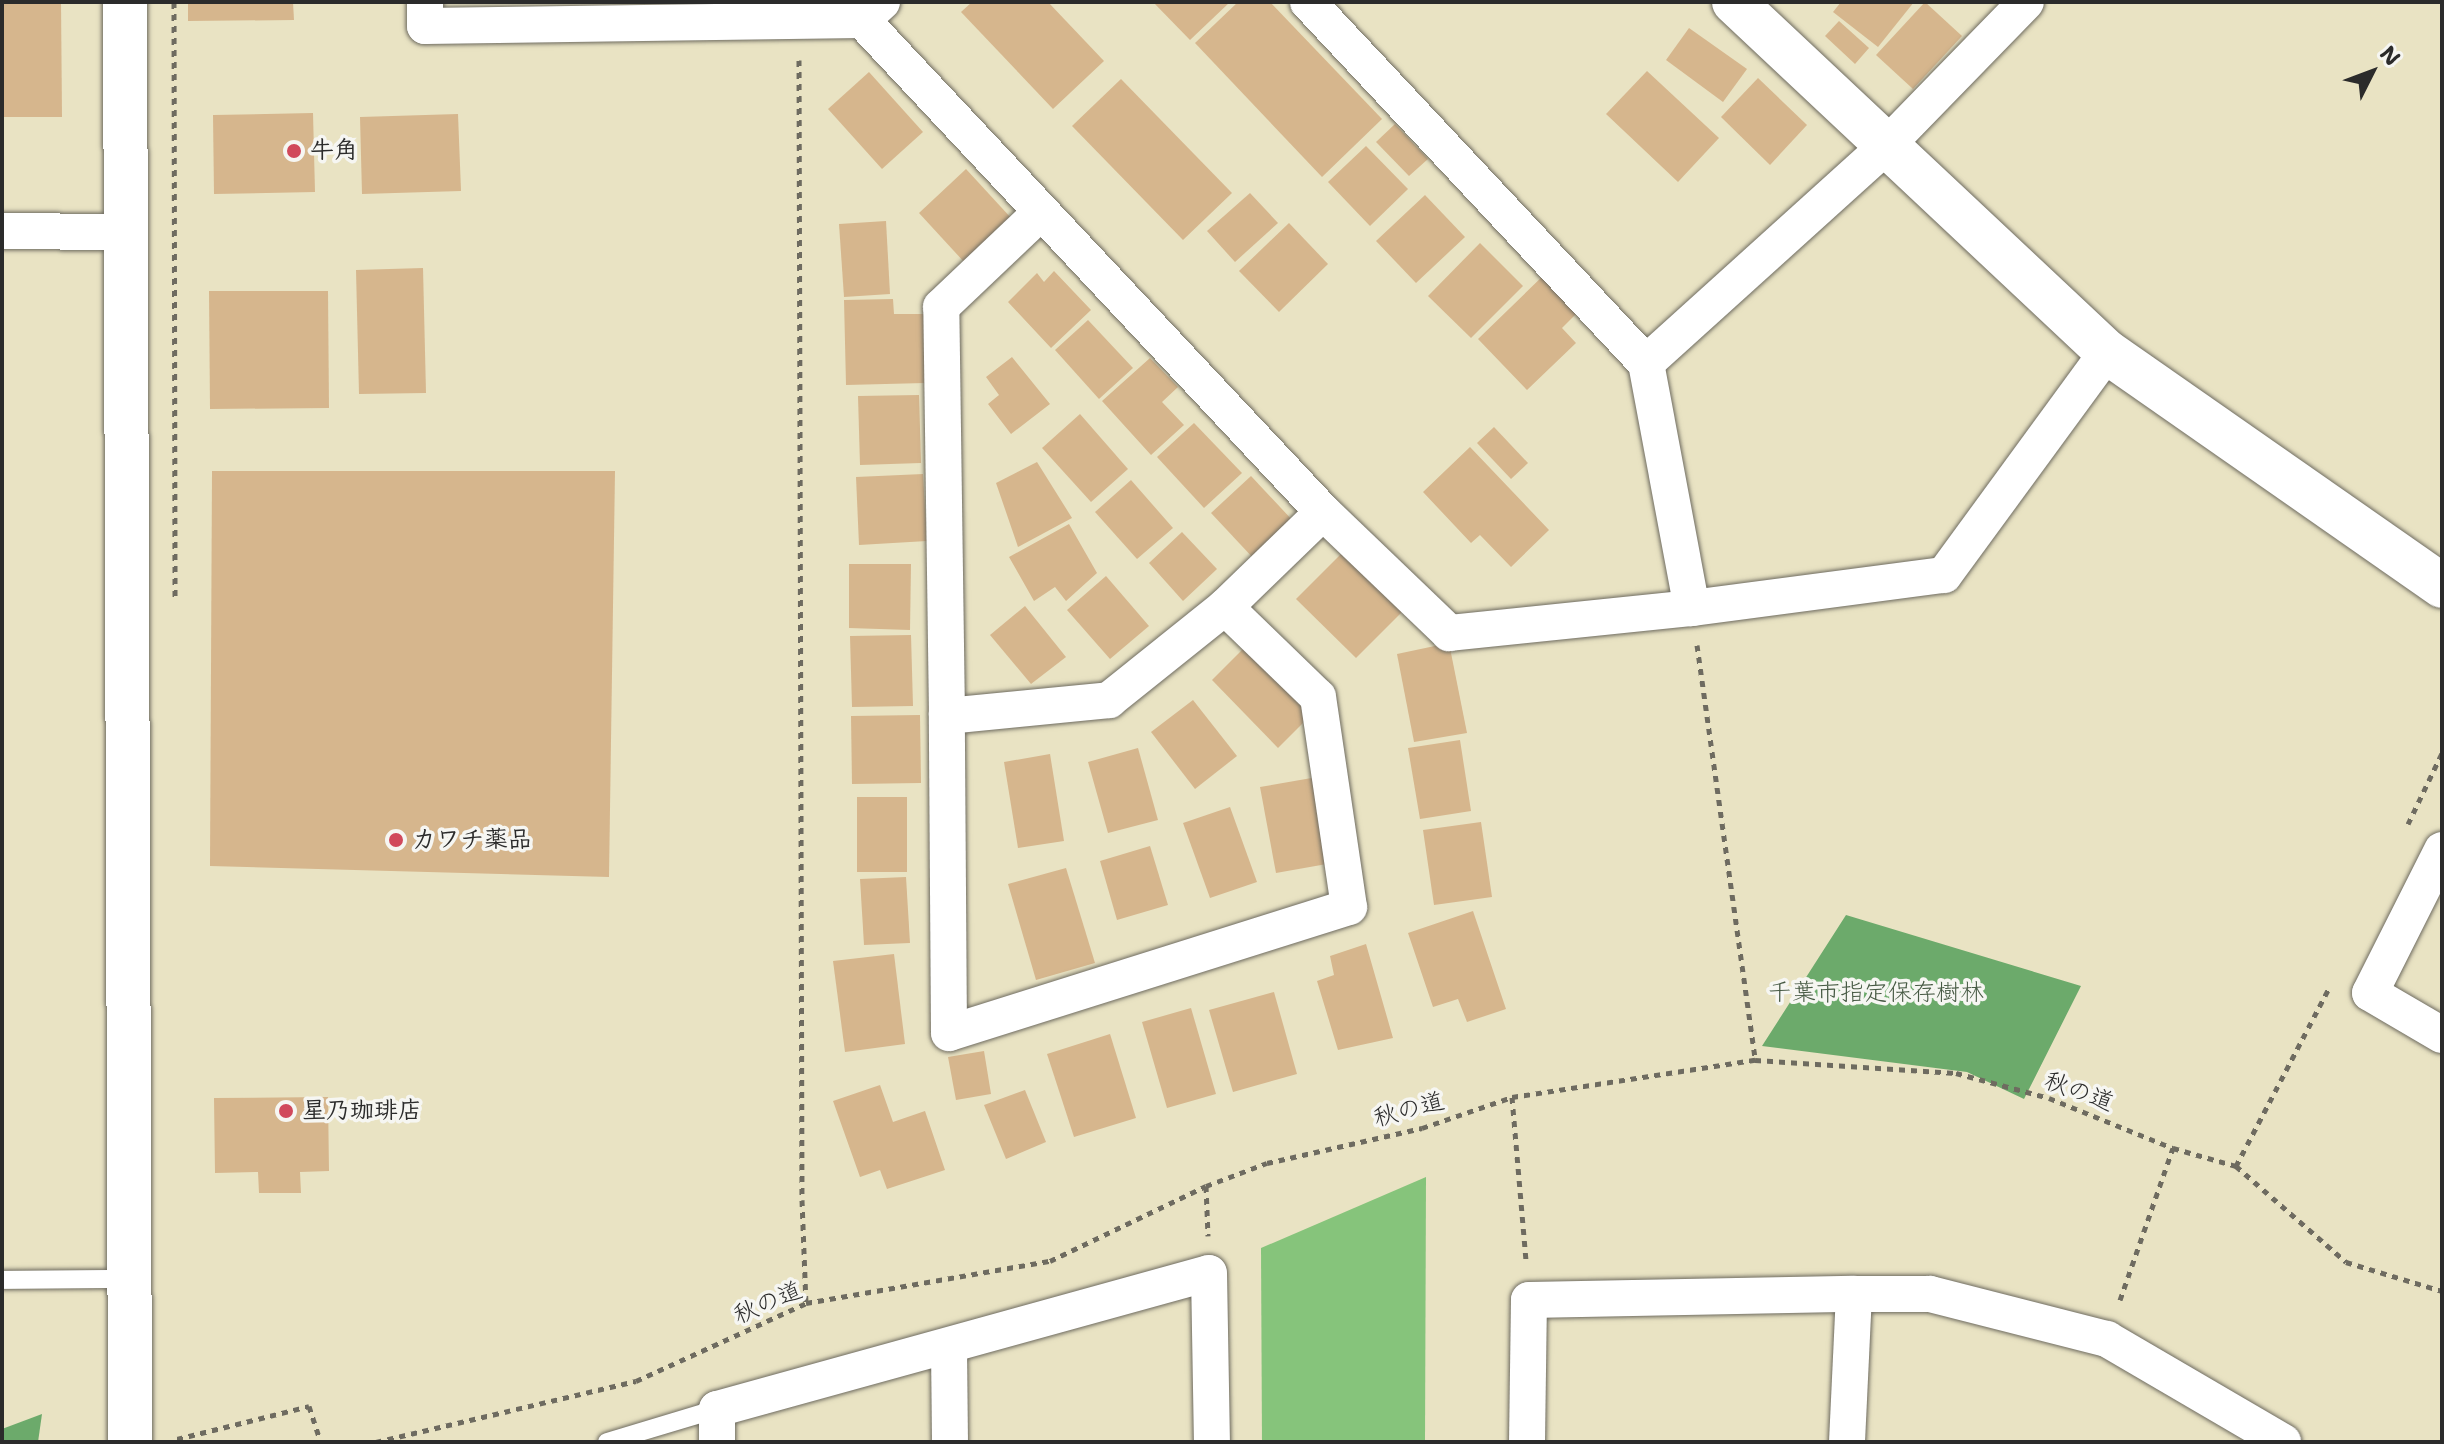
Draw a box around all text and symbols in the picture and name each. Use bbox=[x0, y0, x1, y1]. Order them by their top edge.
north arrow bbox=[2332, 32, 2412, 112]
text: N bbox=[2374, 39, 2407, 72]
place label: 牛角 bbox=[310, 137, 358, 165]
marker: 牛角 bbox=[285, 142, 303, 160]
place label: カワチ薬品 bbox=[412, 826, 532, 854]
marker: カワチ薬品 bbox=[387, 831, 405, 849]
park label: 千葉市指定保存樹林 bbox=[1768, 979, 1984, 1007]
street label: 秋の道 bbox=[2040, 1066, 2118, 1118]
street label: 秋の道 bbox=[1370, 1087, 1448, 1133]
place label: 星乃珈琲店 bbox=[302, 1097, 422, 1125]
marker: 星乃珈琲店 bbox=[277, 1102, 295, 1120]
street label: 秋の道 bbox=[729, 1276, 807, 1330]

